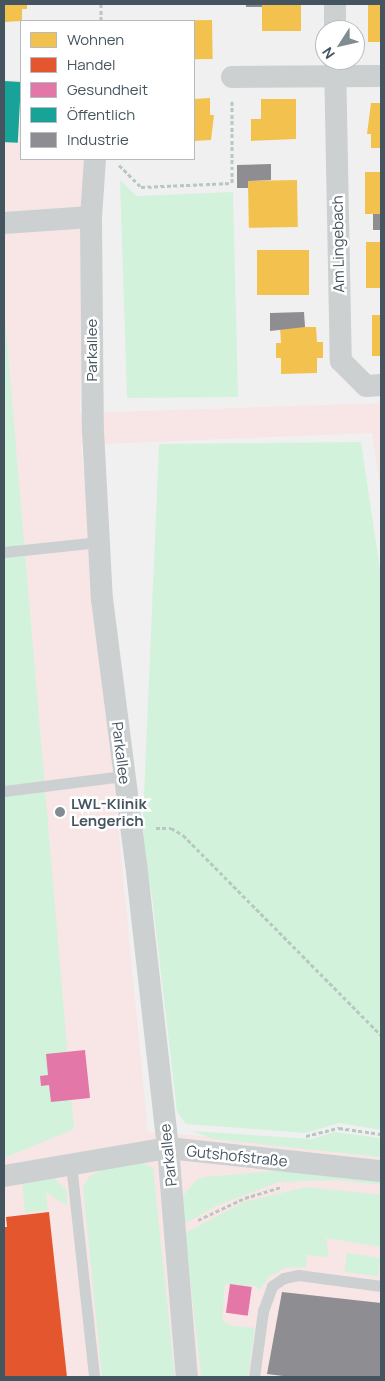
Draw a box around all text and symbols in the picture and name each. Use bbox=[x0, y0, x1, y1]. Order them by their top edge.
legend bbox=[20, 20, 195, 160]
north arrow bbox=[315, 20, 365, 70]
text: Wohnen bbox=[67, 29, 124, 50]
text: N bbox=[317, 44, 339, 63]
text: Handel bbox=[67, 54, 116, 75]
text: Gesundheit bbox=[67, 79, 148, 100]
text: Öffentlich bbox=[67, 104, 135, 125]
text: Industrie bbox=[67, 129, 129, 150]
street label: Am Lingebach bbox=[328, 195, 348, 293]
street label: Parkallee bbox=[83, 319, 101, 381]
street label: Parkallee bbox=[108, 721, 134, 785]
place label: LWL-Klinik Lengerich bbox=[71, 794, 147, 829]
marker: LWL-Klinik Lengerich bbox=[53, 805, 67, 819]
street label: Parkallee bbox=[156, 1123, 180, 1187]
street label: Gutshofstraße bbox=[186, 1142, 288, 1170]

